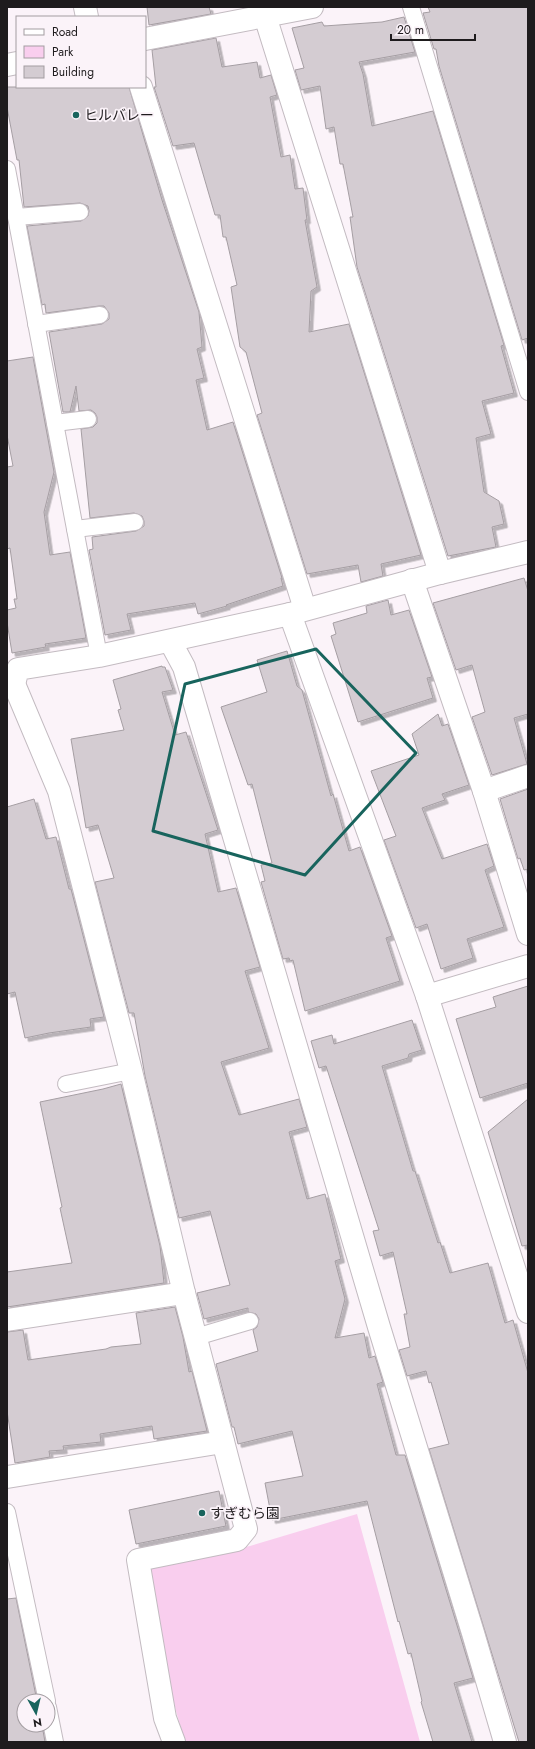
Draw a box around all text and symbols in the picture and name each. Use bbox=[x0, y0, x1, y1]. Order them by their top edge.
legend bbox=[16, 16, 146, 88]
scale bar bbox=[391, 16, 475, 42]
text: 20 m bbox=[397, 21, 424, 39]
text: Road bbox=[52, 23, 78, 41]
text: Park bbox=[52, 43, 74, 61]
text: Building bbox=[52, 63, 94, 81]
place label: ヒルバレー bbox=[84, 105, 154, 125]
marker: ヒルバレー bbox=[71, 110, 81, 120]
place label: すぎむら園 bbox=[210, 1503, 280, 1523]
marker: すぎむら園 bbox=[197, 1508, 207, 1518]
north arrow bbox=[16, 1693, 56, 1733]
text: N bbox=[32, 1714, 43, 1731]

